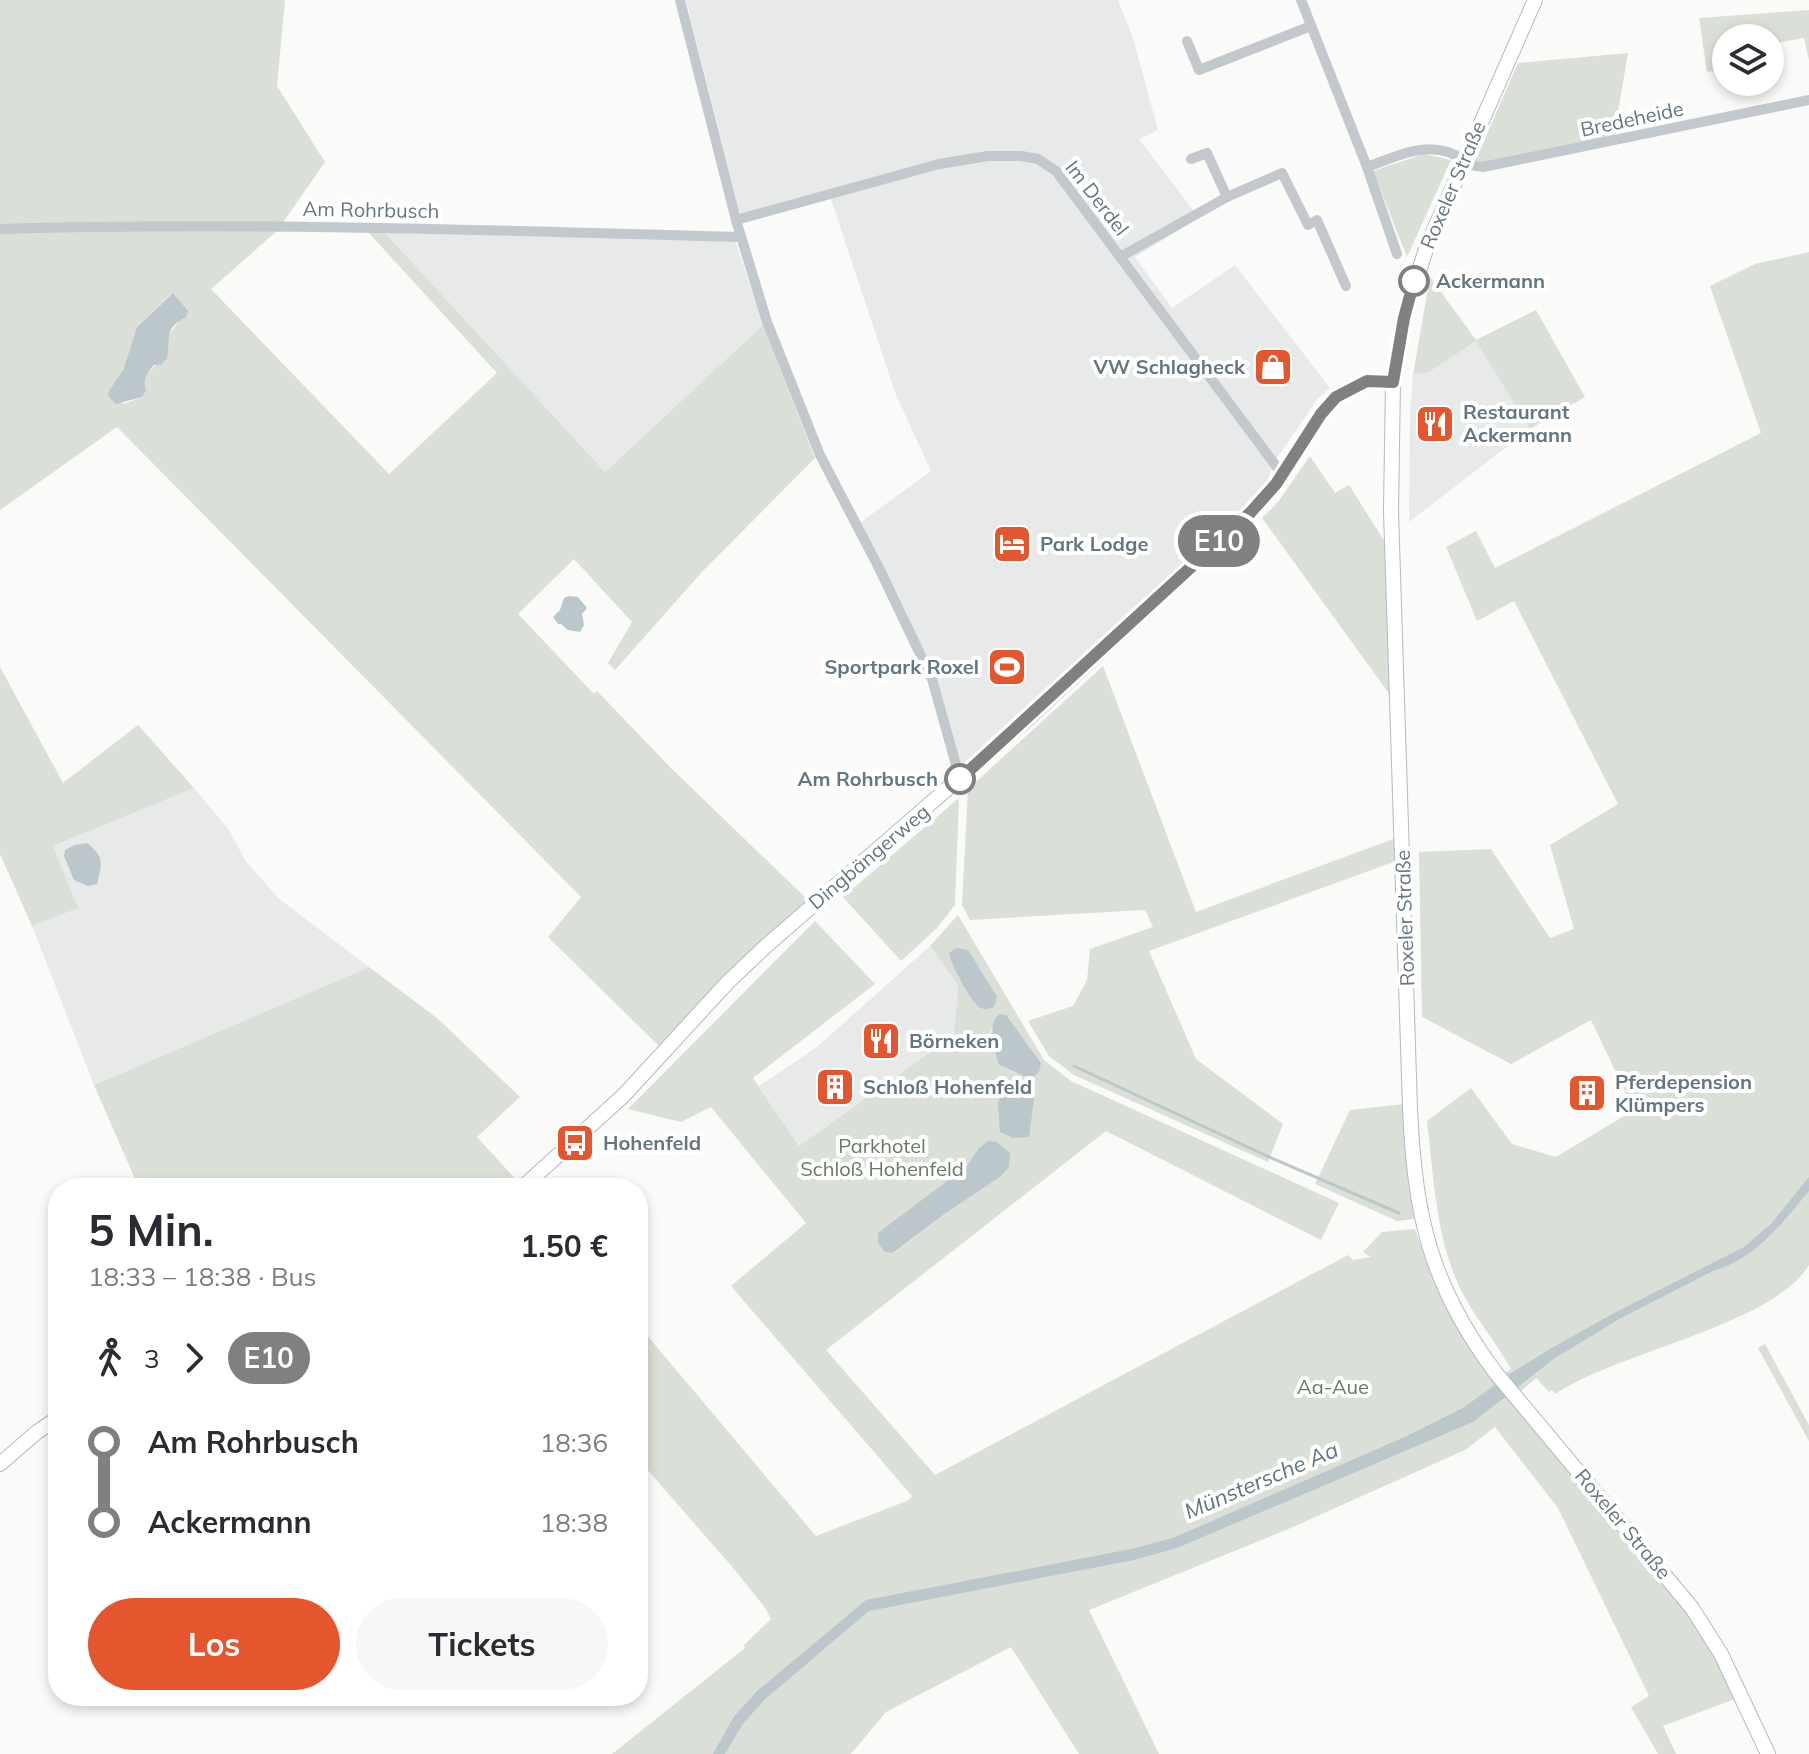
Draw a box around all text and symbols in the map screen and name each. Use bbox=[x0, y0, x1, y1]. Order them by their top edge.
map controls bbox=[1712, 24, 1784, 96]
button: layers bbox=[1712, 24, 1784, 96]
street label: Bredeheide bbox=[1578, 95, 1686, 142]
street label: Roxeler Straße bbox=[1414, 117, 1491, 252]
street label: Im Derdel bbox=[1060, 155, 1135, 240]
street label: Am Rohrbusch bbox=[303, 196, 440, 223]
marker: Ackermann bbox=[1399, 266, 1429, 296]
place label: Ackermann bbox=[1436, 268, 1545, 293]
shop icon: VW Schlagheck bbox=[1252, 346, 1294, 388]
place label: VW Schlagheck bbox=[1092, 354, 1246, 379]
place label: Restaurant Ackermann bbox=[1463, 399, 1572, 447]
restaurant icon: Restaurant Ackermann bbox=[1414, 403, 1456, 445]
line badge: E10 bbox=[1173, 515, 1265, 567]
hotel icon: Park Lodge bbox=[991, 523, 1033, 565]
text: E10 bbox=[1194, 523, 1244, 558]
place label: Park Lodge bbox=[1040, 531, 1148, 556]
sports icon: Sportpark Roxel bbox=[986, 646, 1028, 688]
place label: Sportpark Roxel bbox=[824, 654, 979, 679]
marker: Am Rohrbusch bbox=[945, 764, 975, 794]
place label: Am Rohrbusch bbox=[798, 766, 938, 791]
street label: Dingbängerweg bbox=[803, 799, 934, 914]
street label: Roxeler Straße bbox=[1390, 849, 1419, 987]
restaurant icon: Börneken bbox=[860, 1020, 902, 1062]
place label: Börneken bbox=[909, 1028, 999, 1053]
building icon: Schloß Hohenfeld bbox=[814, 1066, 856, 1108]
place label: Pferdepension Klümpers bbox=[1615, 1069, 1752, 1117]
building icon: Pferdepension Klümpers bbox=[1566, 1072, 1608, 1114]
place label: Schloß Hohenfeld bbox=[863, 1074, 1032, 1099]
bus stop icon: Hohenfeld bbox=[554, 1122, 596, 1164]
place label: Hohenfeld bbox=[603, 1130, 701, 1155]
park label: Parkhotel Schloß Hohenfeld bbox=[800, 1133, 964, 1181]
text: 5 Min. bbox=[88, 1202, 214, 1257]
text: 1.50 € bbox=[520, 1227, 608, 1265]
text: 18:33 – 18:38 · Bus bbox=[88, 1260, 317, 1293]
icon: walk bbox=[88, 1336, 132, 1380]
icon: forward bbox=[172, 1336, 216, 1380]
text: E10 bbox=[244, 1340, 294, 1375]
text: 3 bbox=[144, 1342, 160, 1375]
park label: Aa-Aue bbox=[1297, 1374, 1369, 1399]
text: Am Rohrbusch bbox=[148, 1423, 359, 1461]
text: 18:36 bbox=[540, 1426, 608, 1459]
water label: Münstersche Aa bbox=[1180, 1435, 1342, 1525]
street label: Roxeler Straße bbox=[1570, 1463, 1677, 1584]
text: Ackermann bbox=[148, 1503, 312, 1541]
text: 18:38 bbox=[540, 1506, 608, 1539]
button: Los bbox=[88, 1598, 340, 1690]
button: Tickets bbox=[356, 1598, 608, 1690]

